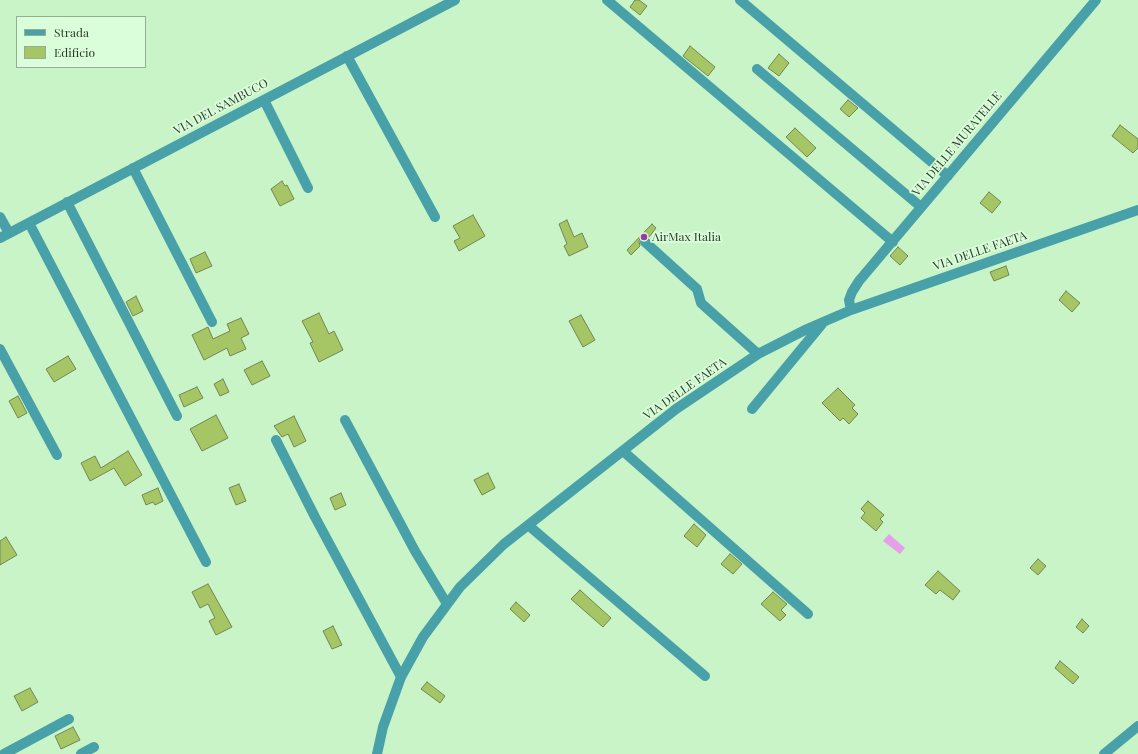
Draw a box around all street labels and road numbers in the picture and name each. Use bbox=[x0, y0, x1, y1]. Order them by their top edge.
street label: VIA DEL SAMBUCO bbox=[171, 76, 271, 138]
street label: VIA DELLE MURATELLE bbox=[909, 89, 1005, 199]
street label: VIA DELLE FAETA bbox=[931, 228, 1029, 274]
street label: VIA DELLE FAETA bbox=[641, 355, 729, 423]

